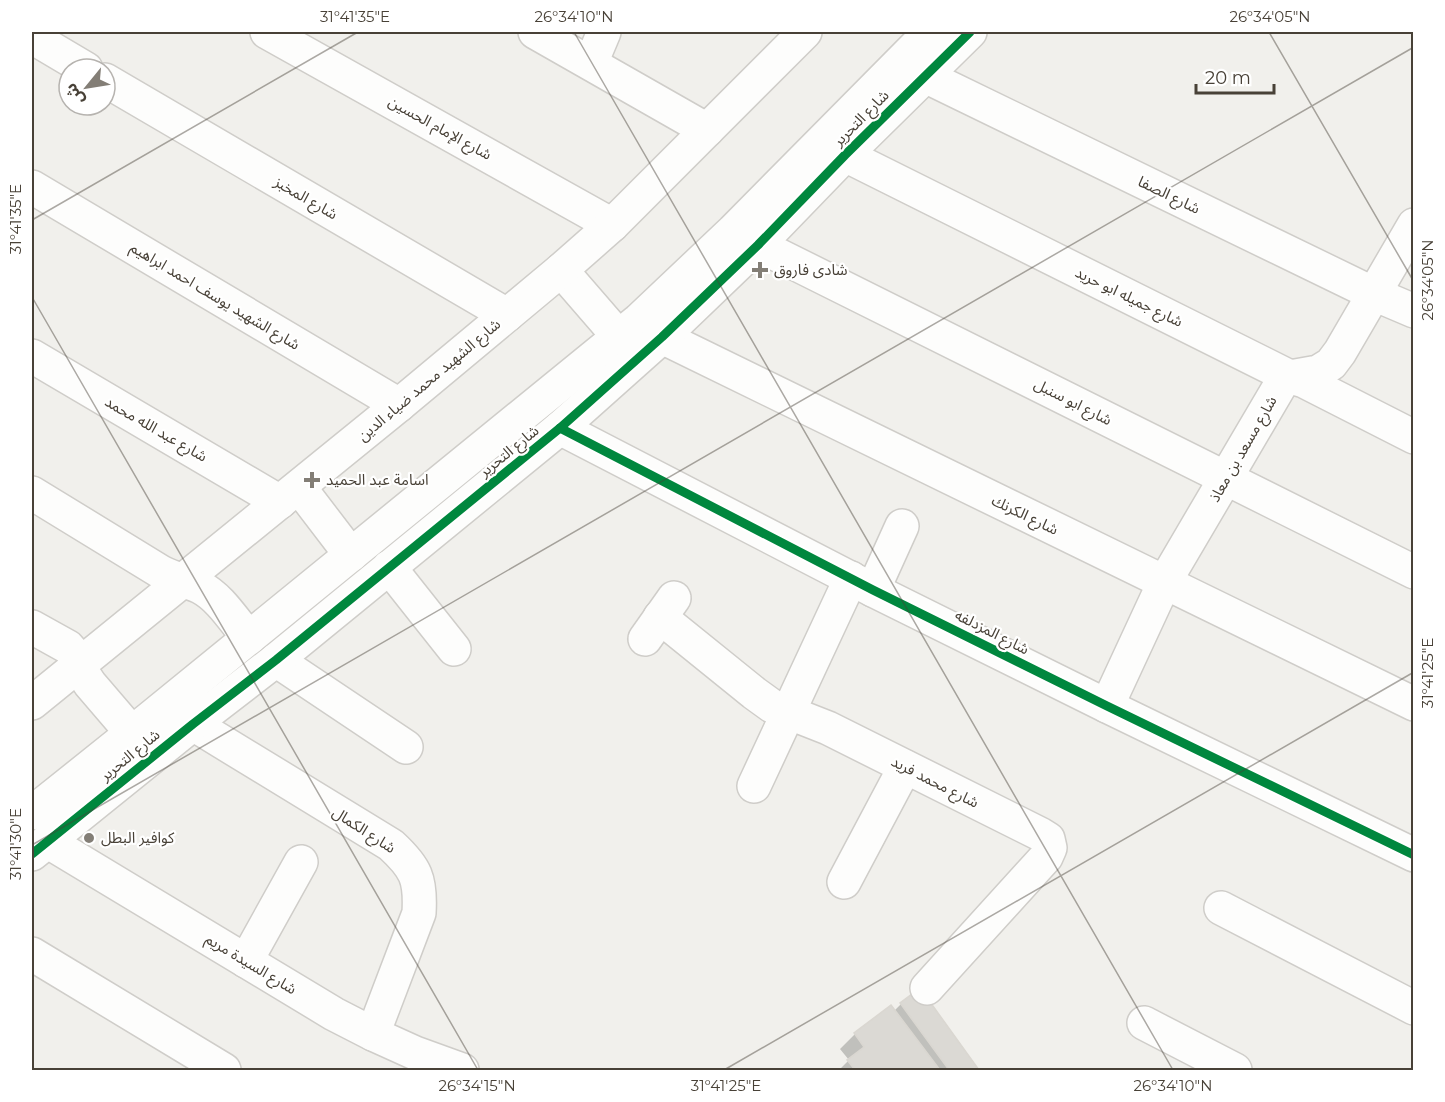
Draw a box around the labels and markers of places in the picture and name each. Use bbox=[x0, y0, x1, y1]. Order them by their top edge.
place label: شادى فاروق bbox=[774, 260, 848, 279]
marker: شادى فاروق bbox=[751, 261, 769, 279]
place label: اسامة عبد الحميد bbox=[326, 470, 429, 489]
marker: اسامة عبد الحميد bbox=[303, 471, 321, 489]
place label: كوافير البطل bbox=[101, 828, 175, 847]
marker: كوافير البطل bbox=[82, 831, 96, 845]

